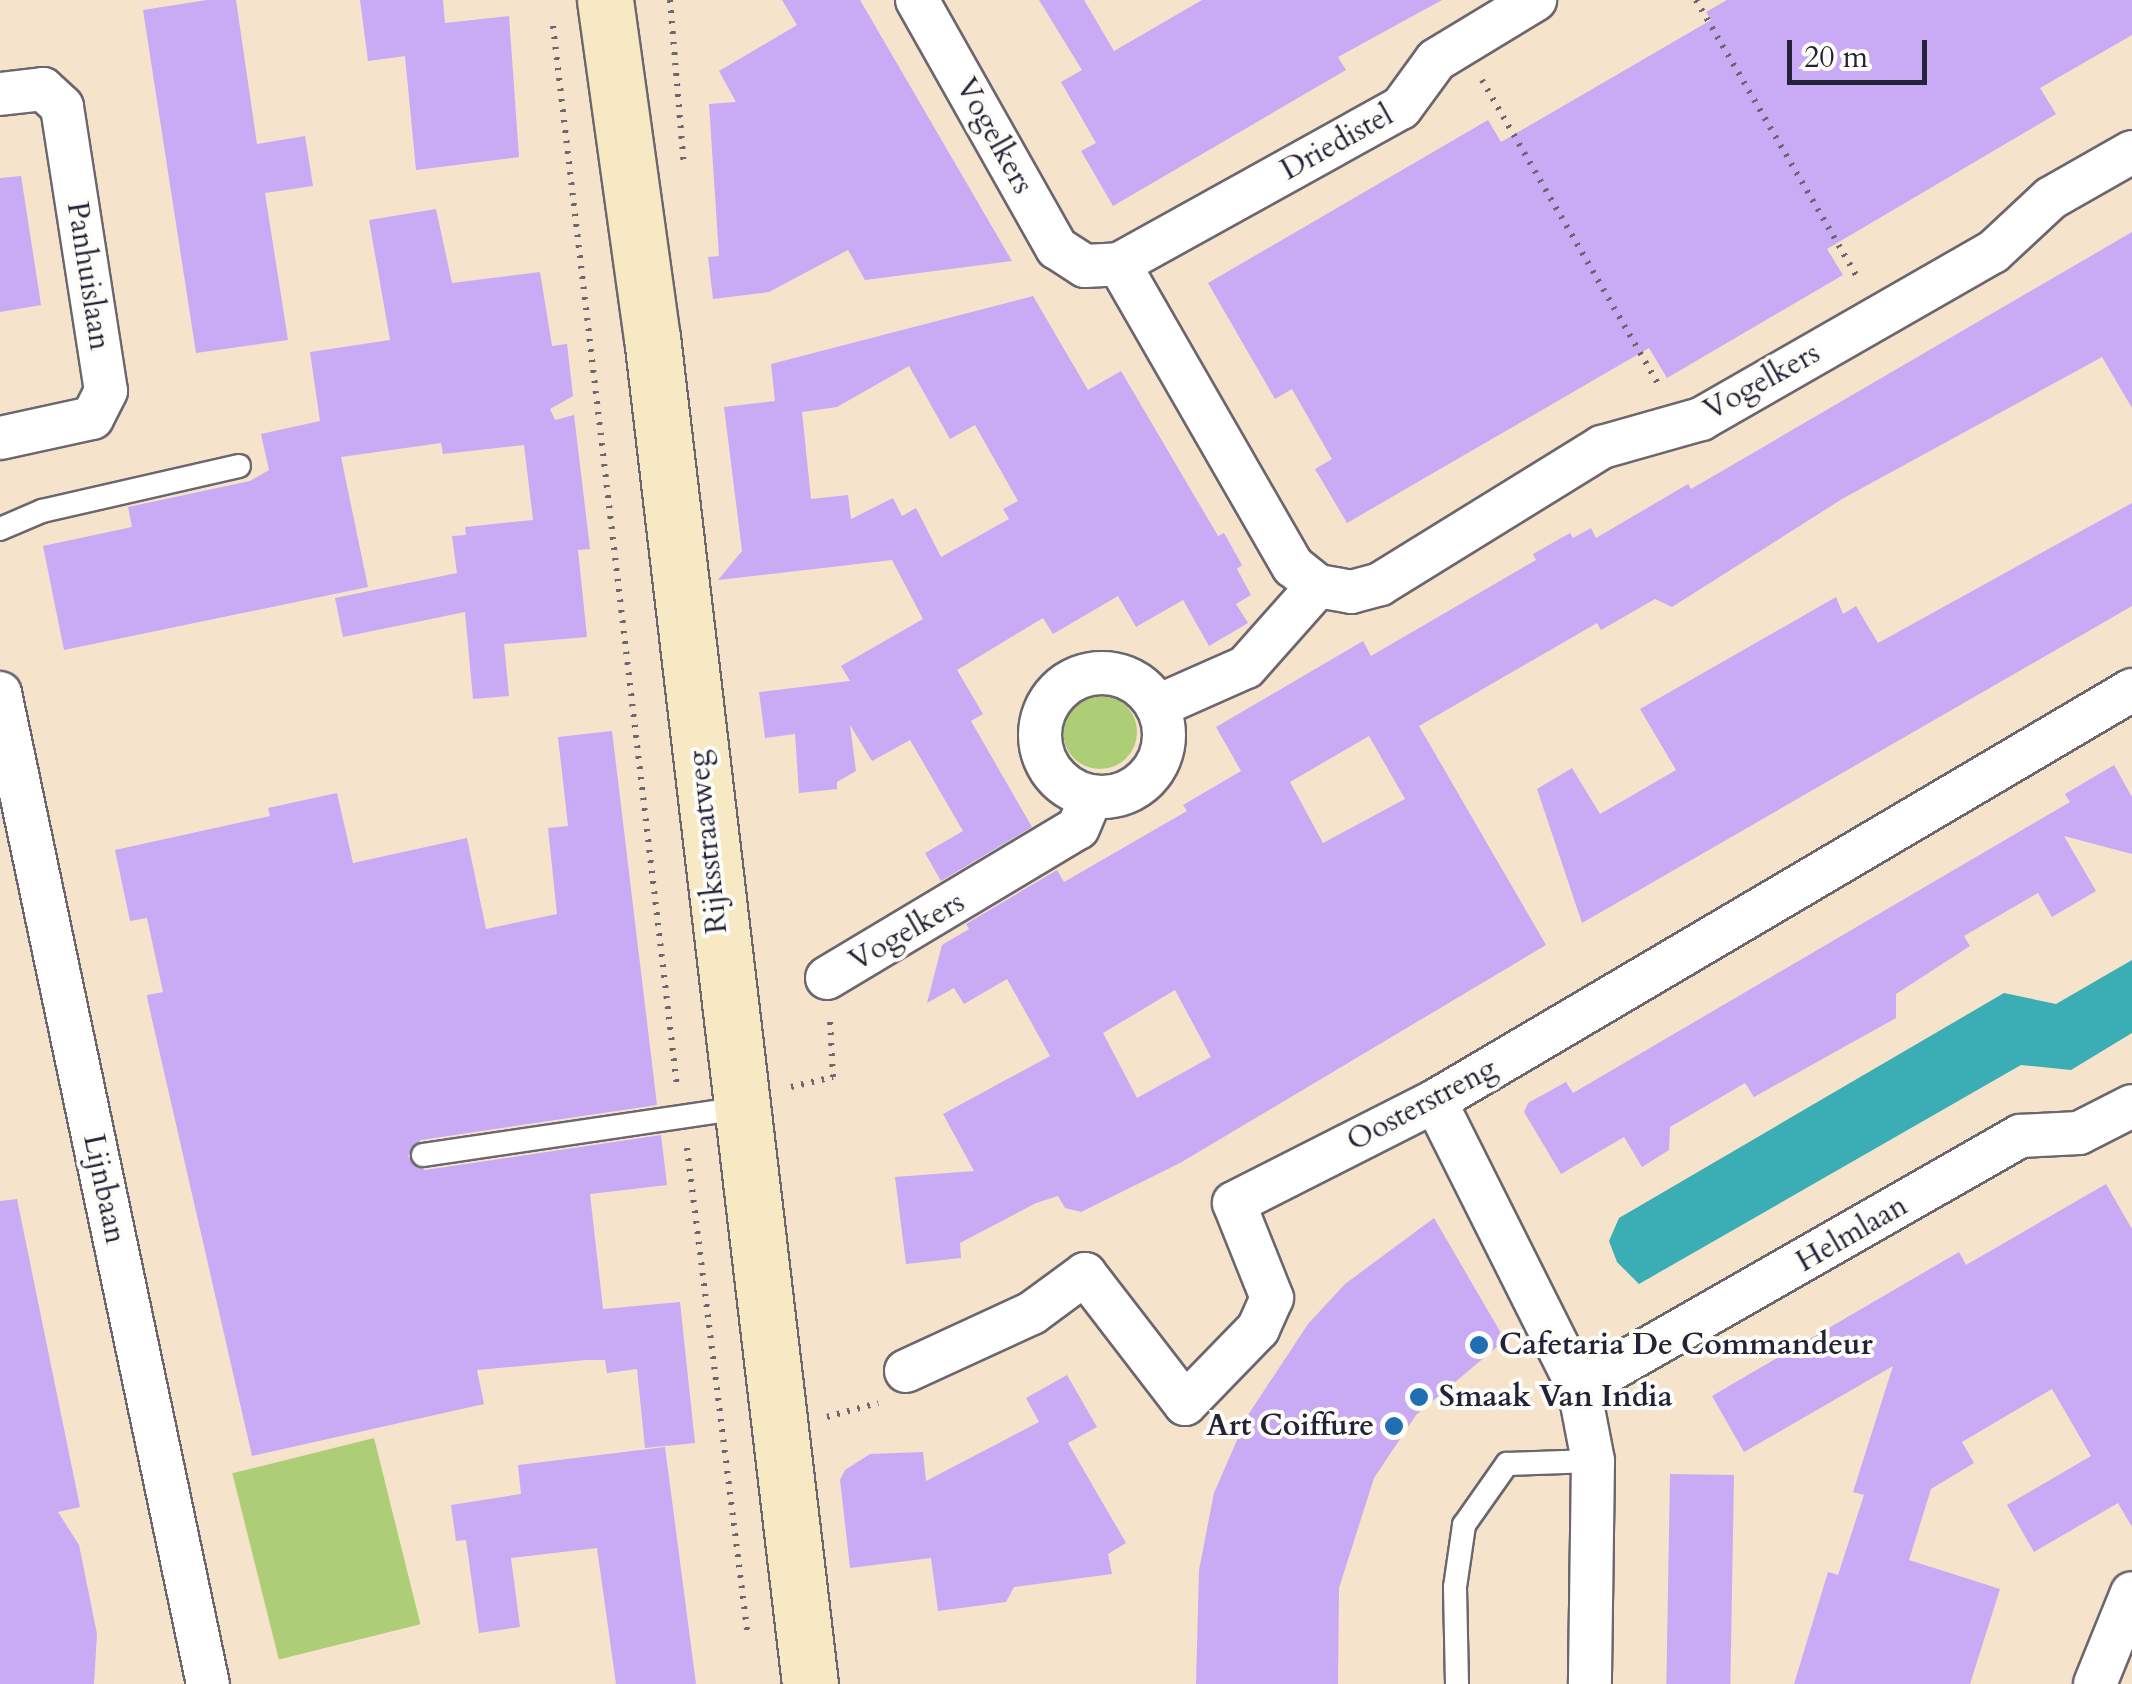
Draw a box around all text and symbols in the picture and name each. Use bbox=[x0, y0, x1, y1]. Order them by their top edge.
scale bar bbox=[1792, 20, 1932, 82]
text: 20 m bbox=[1804, 37, 1868, 78]
street label: Vogelkers bbox=[947, 72, 1041, 200]
street label: Driedistel bbox=[1275, 98, 1399, 188]
street label: Panhuislaan bbox=[59, 199, 117, 353]
street label: Vogelkers bbox=[1698, 335, 1826, 429]
street label: Rijksstraatweg bbox=[680, 749, 736, 935]
street label: Vogelkers bbox=[843, 885, 971, 979]
street label: Oosterstreng bbox=[1341, 1051, 1503, 1159]
street label: Lijnbaan bbox=[75, 1131, 133, 1247]
street label: Helmlaan bbox=[1790, 1188, 1914, 1280]
place label: Cafetaria De Commandeur bbox=[1499, 1327, 1873, 1363]
marker: Cafetaria De Commandeur bbox=[1468, 1334, 1490, 1356]
place label: Smaak Van India bbox=[1439, 1379, 1673, 1415]
marker: Smaak Van India bbox=[1408, 1386, 1430, 1408]
place label: Art Coiffure bbox=[1206, 1408, 1374, 1444]
marker: Art Coiffure bbox=[1383, 1415, 1405, 1437]

